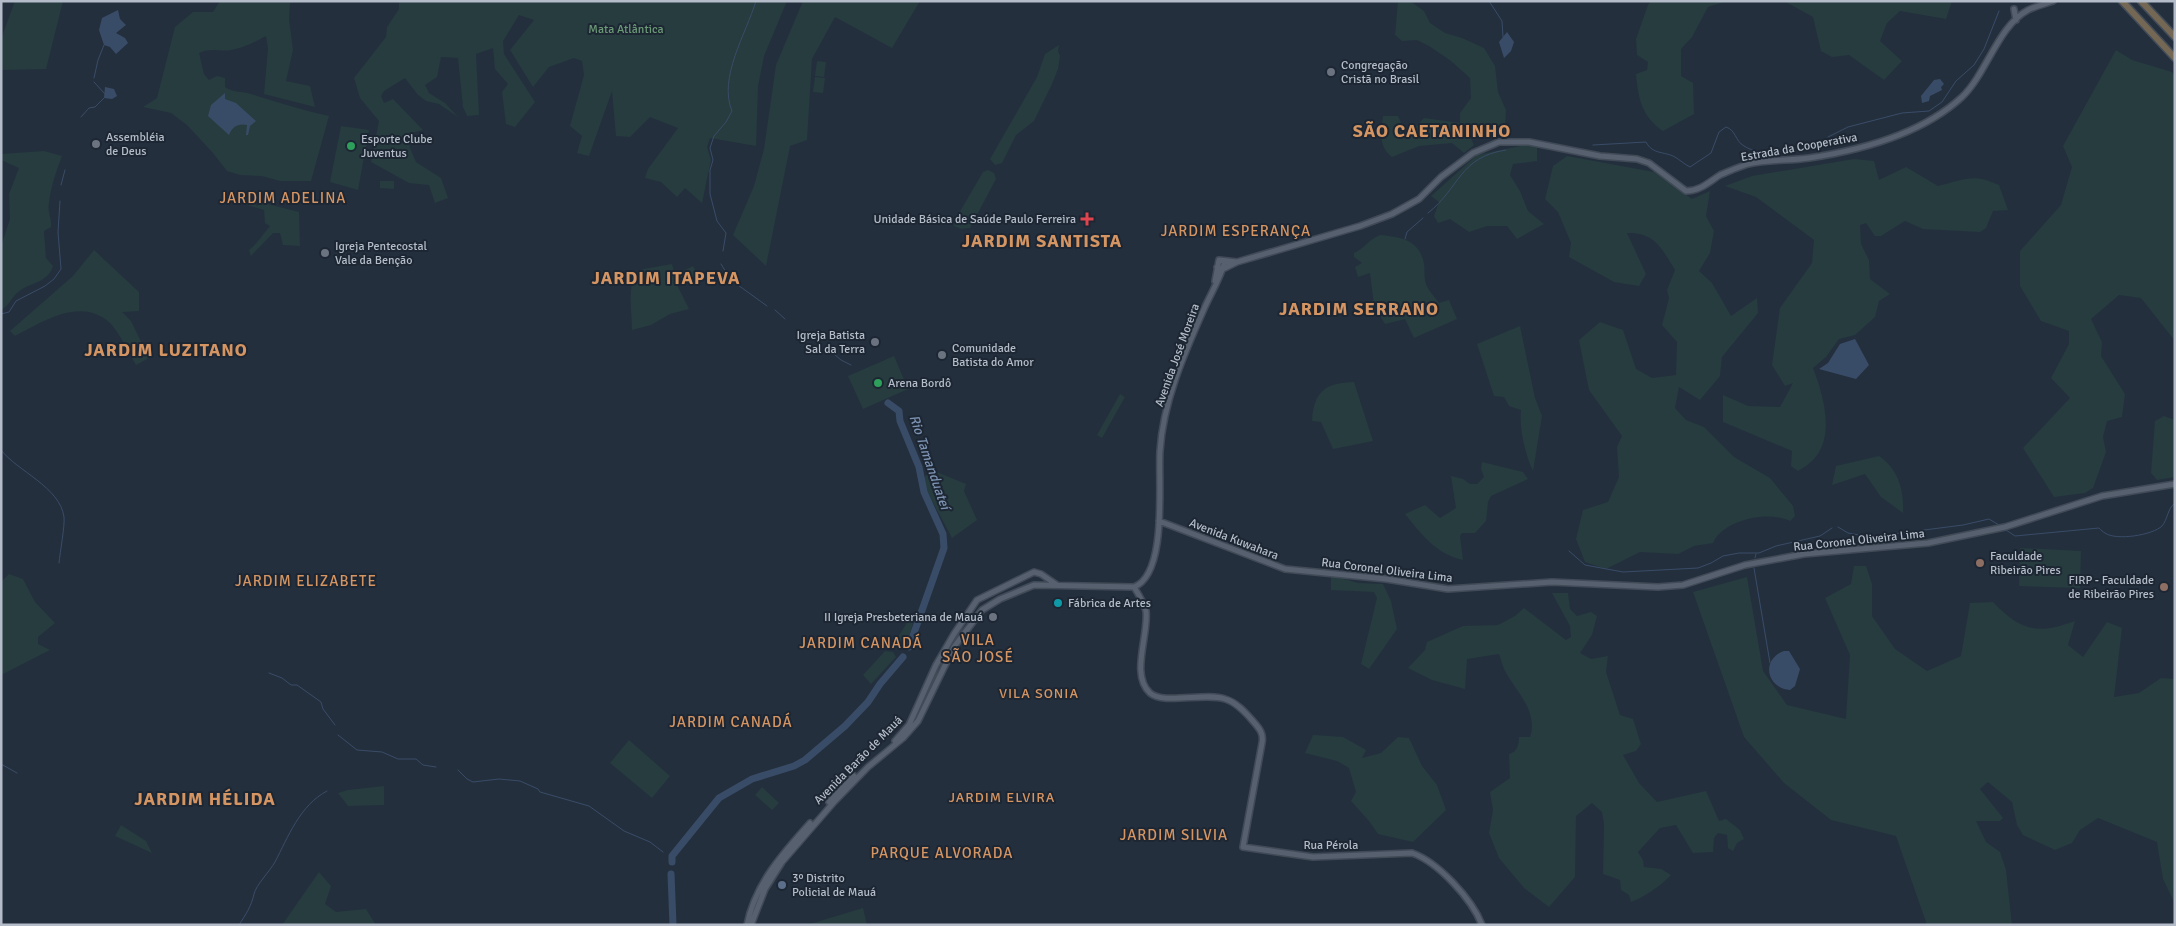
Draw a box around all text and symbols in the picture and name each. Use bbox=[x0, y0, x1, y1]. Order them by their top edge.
park label: Mata Atlântica bbox=[588, 22, 664, 37]
place label: Congregação Cristã no Brasil bbox=[1341, 58, 1420, 87]
marker: Congregação Cristã no Brasil bbox=[1325, 66, 1337, 78]
district label: SÃO CAETANINHO bbox=[1353, 120, 1511, 142]
place label: Assembléia de Deus bbox=[106, 130, 164, 159]
street label: Estrada da Cooperativa bbox=[1740, 130, 1859, 165]
place label: Esporte Clube Juventus bbox=[361, 132, 433, 161]
marker: Assembléia de Deus bbox=[90, 138, 102, 150]
marker: Esporte Clube Juventus bbox=[345, 140, 357, 152]
district label: JARDIM ADELINA bbox=[220, 189, 347, 207]
place label: Unidade Básica de Saúde Paulo Ferreira bbox=[874, 212, 1076, 227]
marker: Unidade Básica de Saúde Paulo Ferreira bbox=[1080, 212, 1094, 226]
district label: JARDIM ESPERANÇA bbox=[1161, 222, 1311, 240]
district label: JARDIM SANTISTA bbox=[962, 230, 1122, 252]
place label: Igreja Pentecostal Vale da Benção bbox=[335, 239, 428, 268]
marker: Igreja Pentecostal Vale da Benção bbox=[319, 247, 331, 259]
district label: JARDIM ITAPEVA bbox=[591, 267, 741, 289]
district label: JARDIM SERRANO bbox=[1279, 298, 1439, 320]
street label: Avenida José Moreira bbox=[1152, 302, 1203, 409]
place label: Igreja Batista Sal da Terra bbox=[797, 328, 865, 357]
marker: Igreja Batista Sal da Terra bbox=[869, 336, 881, 348]
district label: JARDIM LUZITANO bbox=[84, 339, 248, 361]
place label: Comunidade Batista do Amor bbox=[952, 341, 1034, 370]
marker: Comunidade Batista do Amor bbox=[936, 349, 948, 361]
place label: Arena Bordô bbox=[888, 376, 951, 391]
marker: Arena Bordô bbox=[872, 377, 884, 389]
water label: Rio Tamanduateí bbox=[905, 413, 955, 515]
street label: Avenida Kuwahara bbox=[1187, 516, 1281, 563]
street label: Rua Coronel Oliveira Lima bbox=[1793, 526, 1925, 555]
place label: Faculdade Ribeirão Pires bbox=[1990, 549, 2061, 578]
street label: Rua Coronel Oliveira Lima bbox=[1321, 555, 1453, 586]
marker: Faculdade Ribeirão Pires bbox=[1974, 557, 1986, 569]
district label: JARDIM ELIZABETE bbox=[235, 572, 377, 590]
place label: FIRP - Faculdade de Ribeirão Pires bbox=[2068, 573, 2154, 602]
marker: FIRP - Faculdade de Ribeirão Pires bbox=[2158, 581, 2170, 593]
place label: Fábrica de Artes bbox=[1068, 596, 1151, 611]
marker: Fábrica de Artes bbox=[1052, 597, 1064, 609]
place label: II Igreja Presbeteriana de Mauá bbox=[824, 610, 983, 625]
marker: II Igreja Presbeteriana de Mauá bbox=[987, 611, 999, 623]
district label: VILA SÃO JOSÉ bbox=[942, 631, 1014, 666]
district label: JARDIM CANADÁ bbox=[799, 633, 923, 652]
district label: VILA SONIA bbox=[999, 685, 1079, 702]
district label: JARDIM CANADÁ bbox=[669, 712, 793, 731]
street label: Avenida Barão de Mauá bbox=[811, 713, 906, 808]
district label: JARDIM HÉLIDA bbox=[134, 788, 276, 810]
district label: JARDIM ELVIRA bbox=[949, 789, 1055, 806]
district label: JARDIM SILVIA bbox=[1120, 826, 1228, 844]
street label: Rua Pérola bbox=[1304, 838, 1358, 853]
district label: PARQUE ALVORADA bbox=[871, 844, 1013, 862]
place label: 3º Distrito Policial de Mauá bbox=[792, 871, 876, 900]
marker: 3º Distrito Policial de Mauá bbox=[776, 879, 788, 891]

